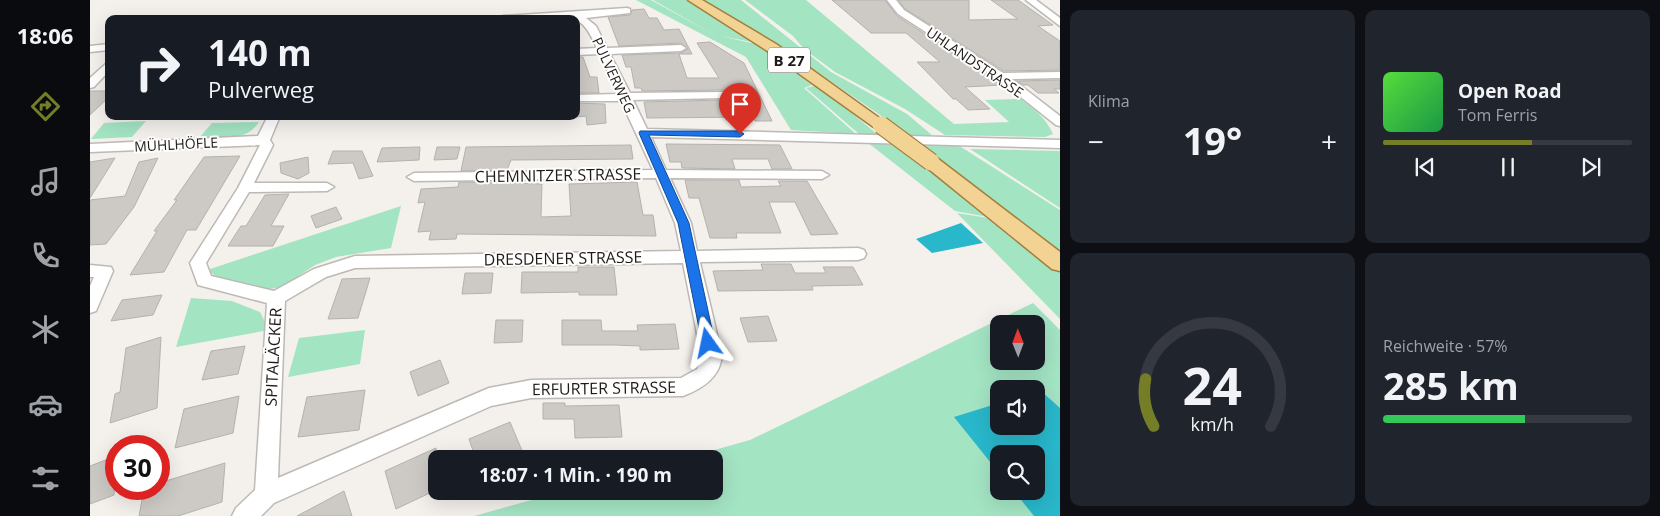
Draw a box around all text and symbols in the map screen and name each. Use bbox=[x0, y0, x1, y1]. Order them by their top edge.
text: 18:06 bbox=[17, 20, 73, 50]
street label: UHLANDSTRASSE bbox=[923, 22, 1027, 102]
text: 140 m bbox=[208, 29, 312, 76]
street label: PULVERWEG bbox=[588, 34, 640, 116]
icon: right bbox=[125, 35, 190, 100]
road number: B 27 bbox=[768, 48, 810, 72]
text: Pulverweg bbox=[208, 74, 314, 104]
text: Open Road bbox=[1458, 78, 1562, 104]
pin bbox=[719, 83, 761, 134]
icon: directions bbox=[28, 89, 63, 124]
icon: arrive bbox=[726, 90, 754, 118]
text: Klima bbox=[1088, 90, 1130, 112]
text: Tom Ferris bbox=[1458, 104, 1537, 126]
text: 19° bbox=[1183, 114, 1242, 166]
text: − bbox=[1088, 122, 1104, 160]
text: + bbox=[1321, 122, 1337, 160]
street label: MÜHLHÖFLE bbox=[134, 132, 218, 156]
icon: previous bbox=[1411, 153, 1439, 181]
icon: pause bbox=[1494, 153, 1522, 181]
icon: next bbox=[1577, 153, 1605, 181]
street label: CHEMNITZER STRASSE bbox=[475, 163, 641, 187]
icon: music bbox=[28, 164, 63, 199]
icon: phone bbox=[28, 238, 63, 273]
street label: DRESDENER STRASSE bbox=[483, 246, 643, 270]
street label: SPITALÄCKER bbox=[259, 307, 287, 407]
icon: climate bbox=[28, 312, 63, 347]
north arrow bbox=[990, 315, 1045, 370]
map controls bbox=[990, 315, 1045, 500]
position arrow bbox=[681, 316, 733, 368]
text: Reichweite · 57% bbox=[1383, 335, 1508, 357]
text: 24 bbox=[1183, 349, 1242, 420]
text: 285 km bbox=[1383, 359, 1519, 411]
street label: ERFURTER STRASSE bbox=[532, 376, 676, 400]
button: sound bbox=[990, 380, 1045, 435]
icon: car bbox=[28, 387, 63, 422]
text: km/h bbox=[1191, 412, 1234, 436]
speed limit sign: 30 bbox=[105, 435, 170, 500]
button: search bbox=[990, 445, 1045, 500]
icon: filters bbox=[28, 461, 63, 496]
text: 18:07 · 1 Min. · 190 m bbox=[479, 462, 672, 488]

